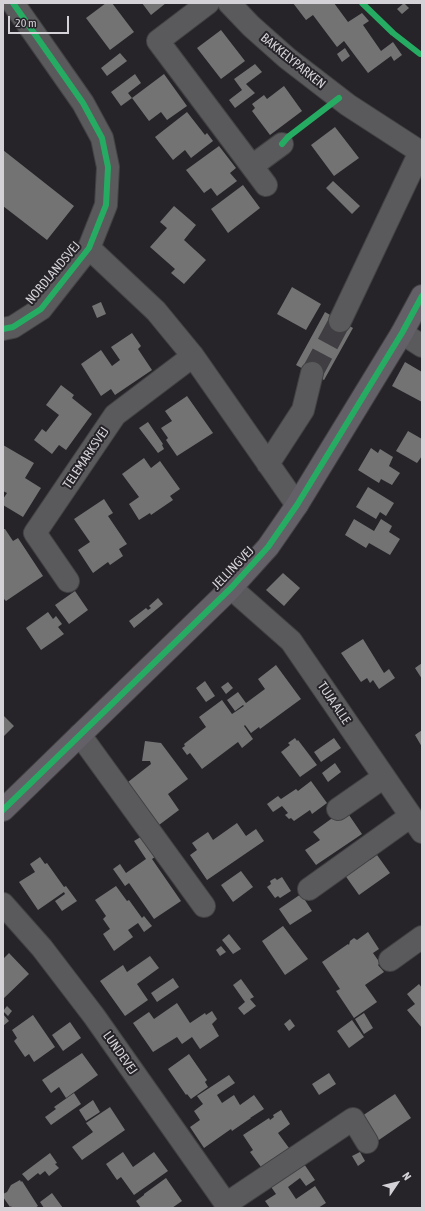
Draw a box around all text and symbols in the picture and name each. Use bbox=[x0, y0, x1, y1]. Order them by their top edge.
scale bar bbox=[10, 8, 71, 34]
text: 20 m bbox=[15, 16, 37, 30]
street label: BAKKELYPARKEN bbox=[257, 30, 329, 92]
street label: NORDLANDSVEJ bbox=[22, 239, 84, 307]
street label: TELEMARKSVEJ bbox=[60, 424, 112, 492]
street label: JELLINGVEJ bbox=[209, 543, 257, 593]
street label: TUJA ALLE bbox=[314, 679, 354, 727]
street label: LUNDEVEJ bbox=[99, 1028, 141, 1078]
north arrow bbox=[377, 1163, 417, 1203]
text: N bbox=[400, 1170, 414, 1182]

